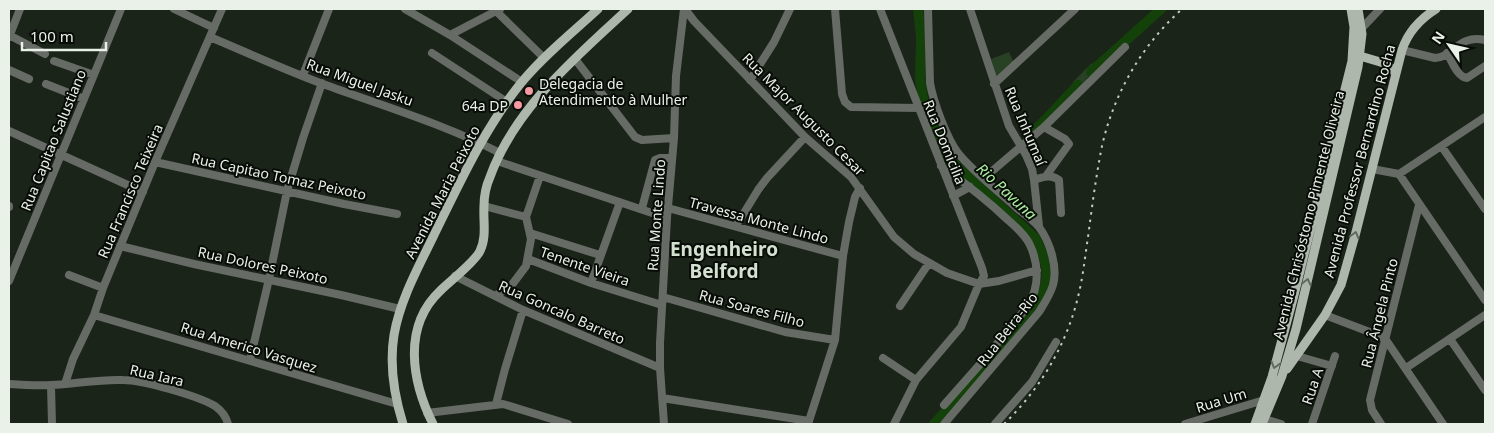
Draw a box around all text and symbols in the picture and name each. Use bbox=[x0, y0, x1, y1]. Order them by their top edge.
scale bar bbox=[22, 20, 106, 52]
north arrow bbox=[1424, 20, 1474, 70]
text: 100 m bbox=[30, 26, 74, 46]
text: N bbox=[1427, 27, 1449, 47]
street label: Avenida Professor Bernardino Rocha bbox=[1319, 42, 1399, 280]
street label: Rua Major Augusto Cesar bbox=[738, 48, 870, 180]
street label: Rua Miguel Jasku bbox=[304, 54, 416, 110]
street label: Rua Capitao Salustiano bbox=[16, 66, 90, 214]
place label: Delegacia de Atendimento à Mulher bbox=[539, 74, 688, 109]
street label: Rua Inhumaí bbox=[1001, 84, 1051, 169]
marker: Delegacia de Atendimento à Mulher bbox=[523, 85, 535, 97]
street label: Avenida Chrisóstomo Pimentel Oliveira bbox=[1268, 89, 1348, 341]
place label: 64a DP bbox=[462, 96, 508, 115]
street label: Rua Domicilia bbox=[919, 97, 971, 187]
marker: 64a DP bbox=[512, 99, 524, 111]
street label: Rua Francisco Teixeira bbox=[93, 121, 167, 261]
street label: Avenida Maria Peixoto bbox=[400, 122, 484, 262]
street label: Rua Capitao Tomaz Peixoto bbox=[190, 148, 368, 204]
street label: Rua Monte Lindo bbox=[643, 158, 669, 272]
water label: Rio Pavuna bbox=[973, 158, 1041, 224]
street label: Travessa Monte Lindo bbox=[687, 192, 831, 248]
one-way arrow bbox=[1349, 231, 1360, 240]
district label: Engenheiro Belford bbox=[670, 236, 778, 284]
street label: Rua Dolores Peixoto bbox=[196, 242, 330, 288]
street label: Tenente Vieira bbox=[538, 242, 632, 290]
street label: Rua Ângela Pinto bbox=[1356, 256, 1402, 370]
street label: Rua Goncalo Barreto bbox=[496, 276, 628, 348]
one-way arrow bbox=[1301, 277, 1312, 286]
street label: Rua Soares Filho bbox=[697, 285, 807, 331]
street label: Rua Beira-Rio bbox=[972, 288, 1042, 370]
street label: Rua Americo Vasquez bbox=[179, 317, 320, 377]
street label: Rua Iara bbox=[128, 360, 186, 390]
one-way arrow bbox=[1271, 360, 1281, 369]
street label: Rua A bbox=[1297, 365, 1327, 407]
street label: Rua Um bbox=[1193, 383, 1249, 417]

